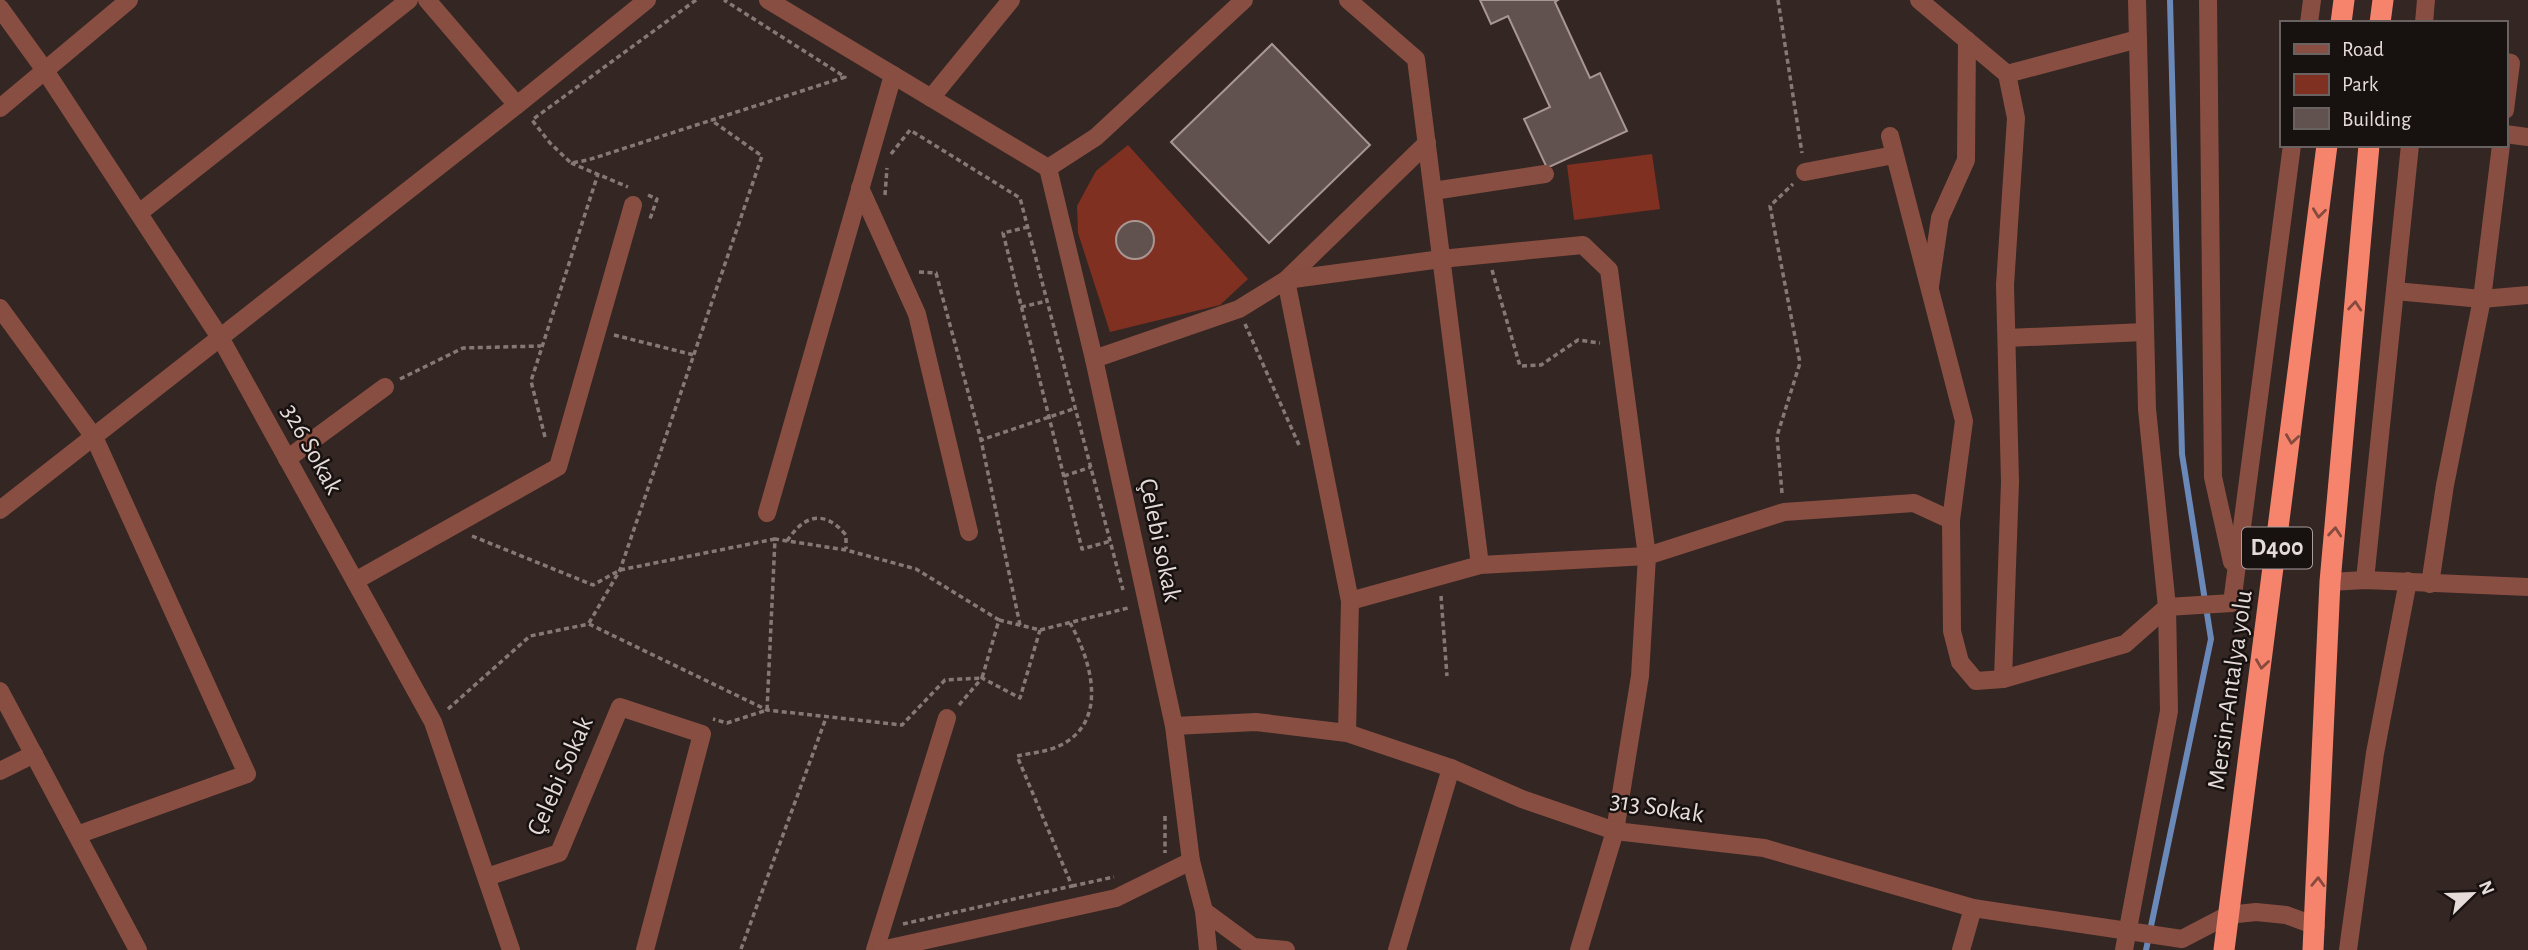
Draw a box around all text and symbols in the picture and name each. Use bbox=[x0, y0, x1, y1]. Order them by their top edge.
legend bbox=[2280, 21, 2507, 147]
text: Road bbox=[2342, 39, 2384, 60]
text: Park bbox=[2342, 74, 2379, 95]
text: Building bbox=[2342, 109, 2412, 130]
one-way arrow bbox=[2312, 207, 2327, 219]
one-way arrow bbox=[2347, 300, 2362, 311]
street label: 326 Sokak bbox=[277, 399, 347, 499]
one-way arrow bbox=[2284, 433, 2299, 445]
street label: Çelebi sokak bbox=[1134, 476, 1186, 604]
one-way arrow bbox=[2327, 527, 2342, 538]
road number: D400 bbox=[2242, 528, 2312, 568]
street label: Mersin-Antalya yolu bbox=[2203, 588, 2257, 792]
one-way arrow bbox=[2254, 658, 2269, 670]
street label: Çelebi Sokak bbox=[522, 713, 598, 839]
street label: 313 Sokak bbox=[1608, 787, 1706, 827]
north arrow bbox=[2437, 859, 2507, 929]
one-way arrow bbox=[2310, 876, 2325, 887]
text: N bbox=[2475, 878, 2498, 898]

